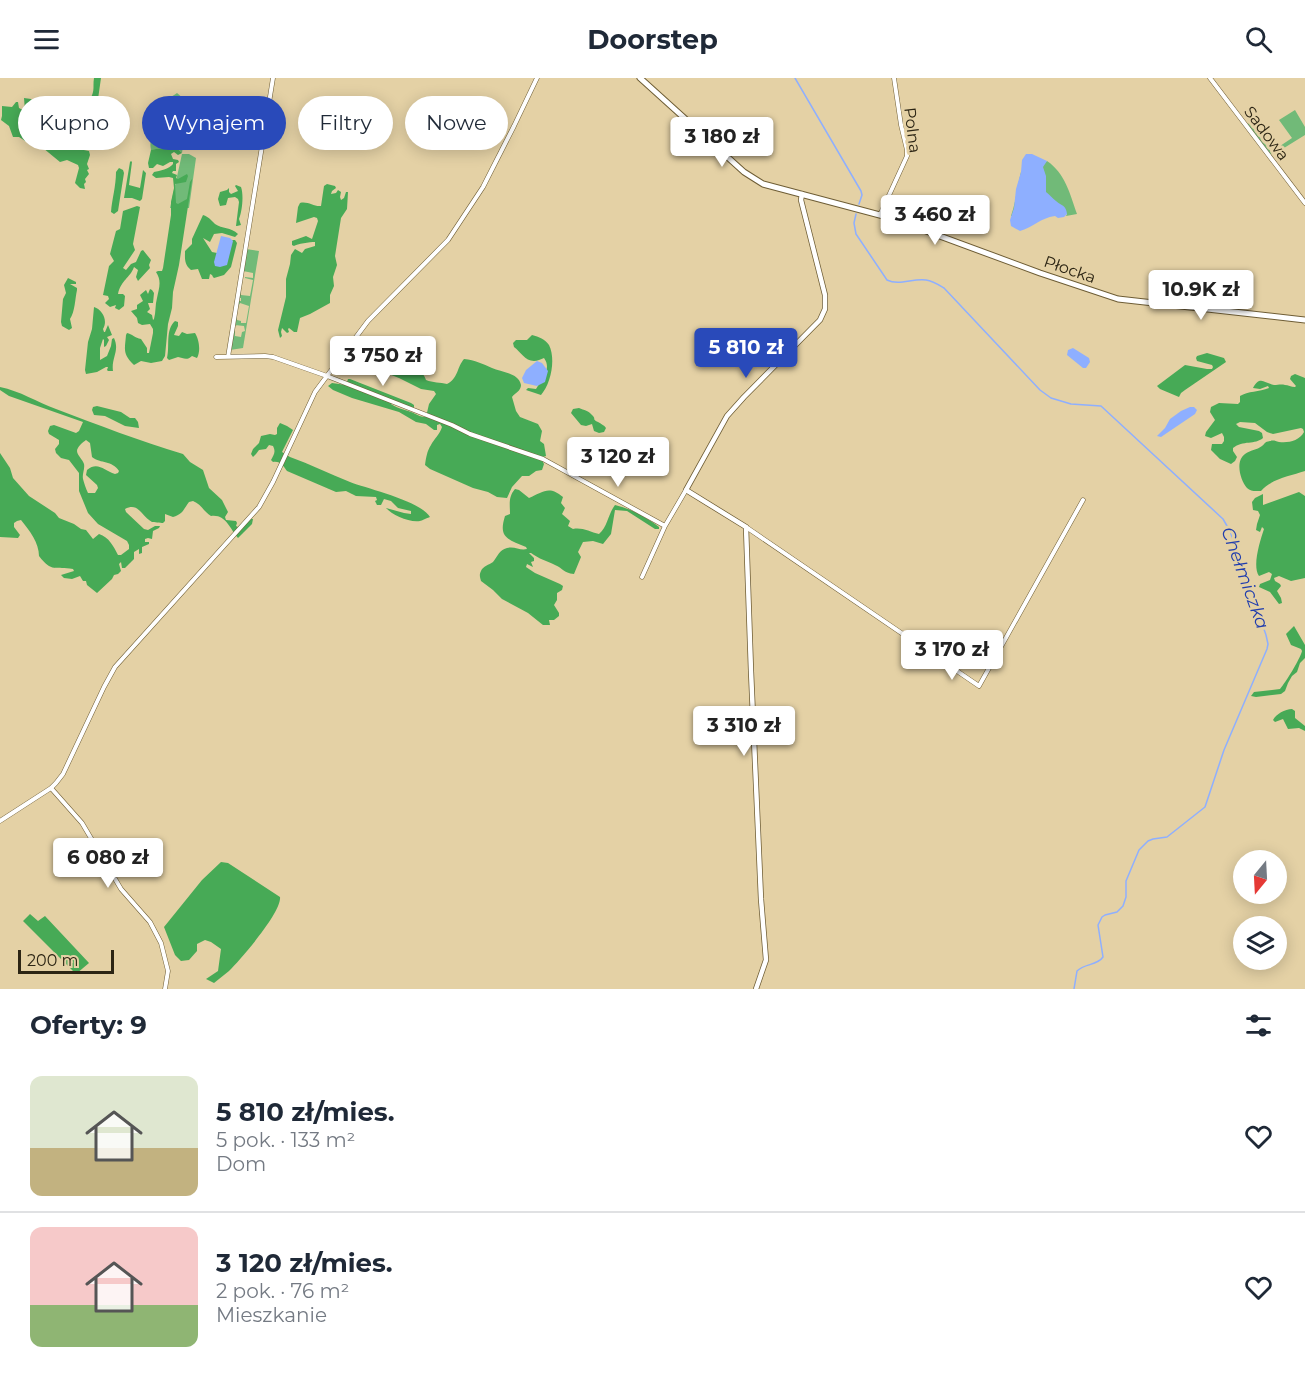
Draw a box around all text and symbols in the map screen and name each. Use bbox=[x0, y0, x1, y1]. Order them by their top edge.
icon: menu bbox=[30, 23, 63, 56]
text: Doorstep bbox=[587, 23, 718, 56]
icon: search bbox=[1242, 23, 1275, 56]
chip: Kupno bbox=[18, 96, 130, 150]
chip: Wynajem bbox=[142, 96, 286, 150]
chip: Filtry bbox=[298, 96, 393, 150]
chip: Nowe bbox=[405, 96, 508, 150]
street label: Sadowa bbox=[1240, 102, 1293, 164]
street label: Polna bbox=[900, 106, 925, 154]
pin: 3 180 zł bbox=[660, 117, 784, 168]
text: 3 180 zł bbox=[684, 124, 760, 148]
pin: 3 460 zł bbox=[873, 195, 997, 246]
text: 3 460 zł bbox=[895, 202, 975, 226]
street label: Płocka bbox=[1041, 252, 1098, 287]
pin: 10.9K zł bbox=[1139, 270, 1263, 321]
text: 10.9K zł bbox=[1163, 277, 1240, 301]
pin: 5 810 zł bbox=[684, 328, 808, 379]
text: 5 810 zł bbox=[708, 335, 784, 359]
pin: 3 750 zł bbox=[321, 336, 445, 387]
text: 3 750 zł bbox=[344, 343, 422, 367]
pin: 3 120 zł bbox=[556, 437, 680, 488]
text: 3 120 zł bbox=[581, 444, 655, 468]
water label: Chełmiczka bbox=[1216, 524, 1274, 632]
pin: 3 170 zł bbox=[890, 630, 1014, 681]
text: 3 170 zł bbox=[915, 637, 989, 661]
pin: 3 310 zł bbox=[682, 706, 806, 757]
text: 3 310 zł bbox=[707, 713, 781, 737]
pin: 6 080 zł bbox=[46, 838, 170, 889]
text: 6 080 zł bbox=[67, 845, 149, 869]
north arrow bbox=[1233, 850, 1287, 904]
map controls bbox=[1233, 850, 1287, 970]
button: layers bbox=[1233, 916, 1287, 970]
scale bar bbox=[18, 947, 114, 974]
text: 200 m bbox=[27, 951, 78, 970]
text: Oferty: 9 bbox=[30, 1009, 147, 1041]
icon: filters bbox=[1242, 1009, 1275, 1042]
text: 5 810 zł/mies. bbox=[216, 1096, 394, 1128]
icon: home bbox=[78, 1100, 150, 1172]
icon: heart bbox=[1242, 1120, 1275, 1153]
text: 5 pok. · 133 m² bbox=[216, 1128, 355, 1152]
text: Dom bbox=[216, 1152, 266, 1176]
text: 3 120 zł/mies. bbox=[216, 1247, 393, 1279]
icon: home bbox=[78, 1251, 150, 1323]
icon: heart bbox=[1242, 1271, 1275, 1304]
text: 2 pok. · 76 m² bbox=[216, 1279, 349, 1303]
text: Mieszkanie bbox=[216, 1303, 327, 1327]

